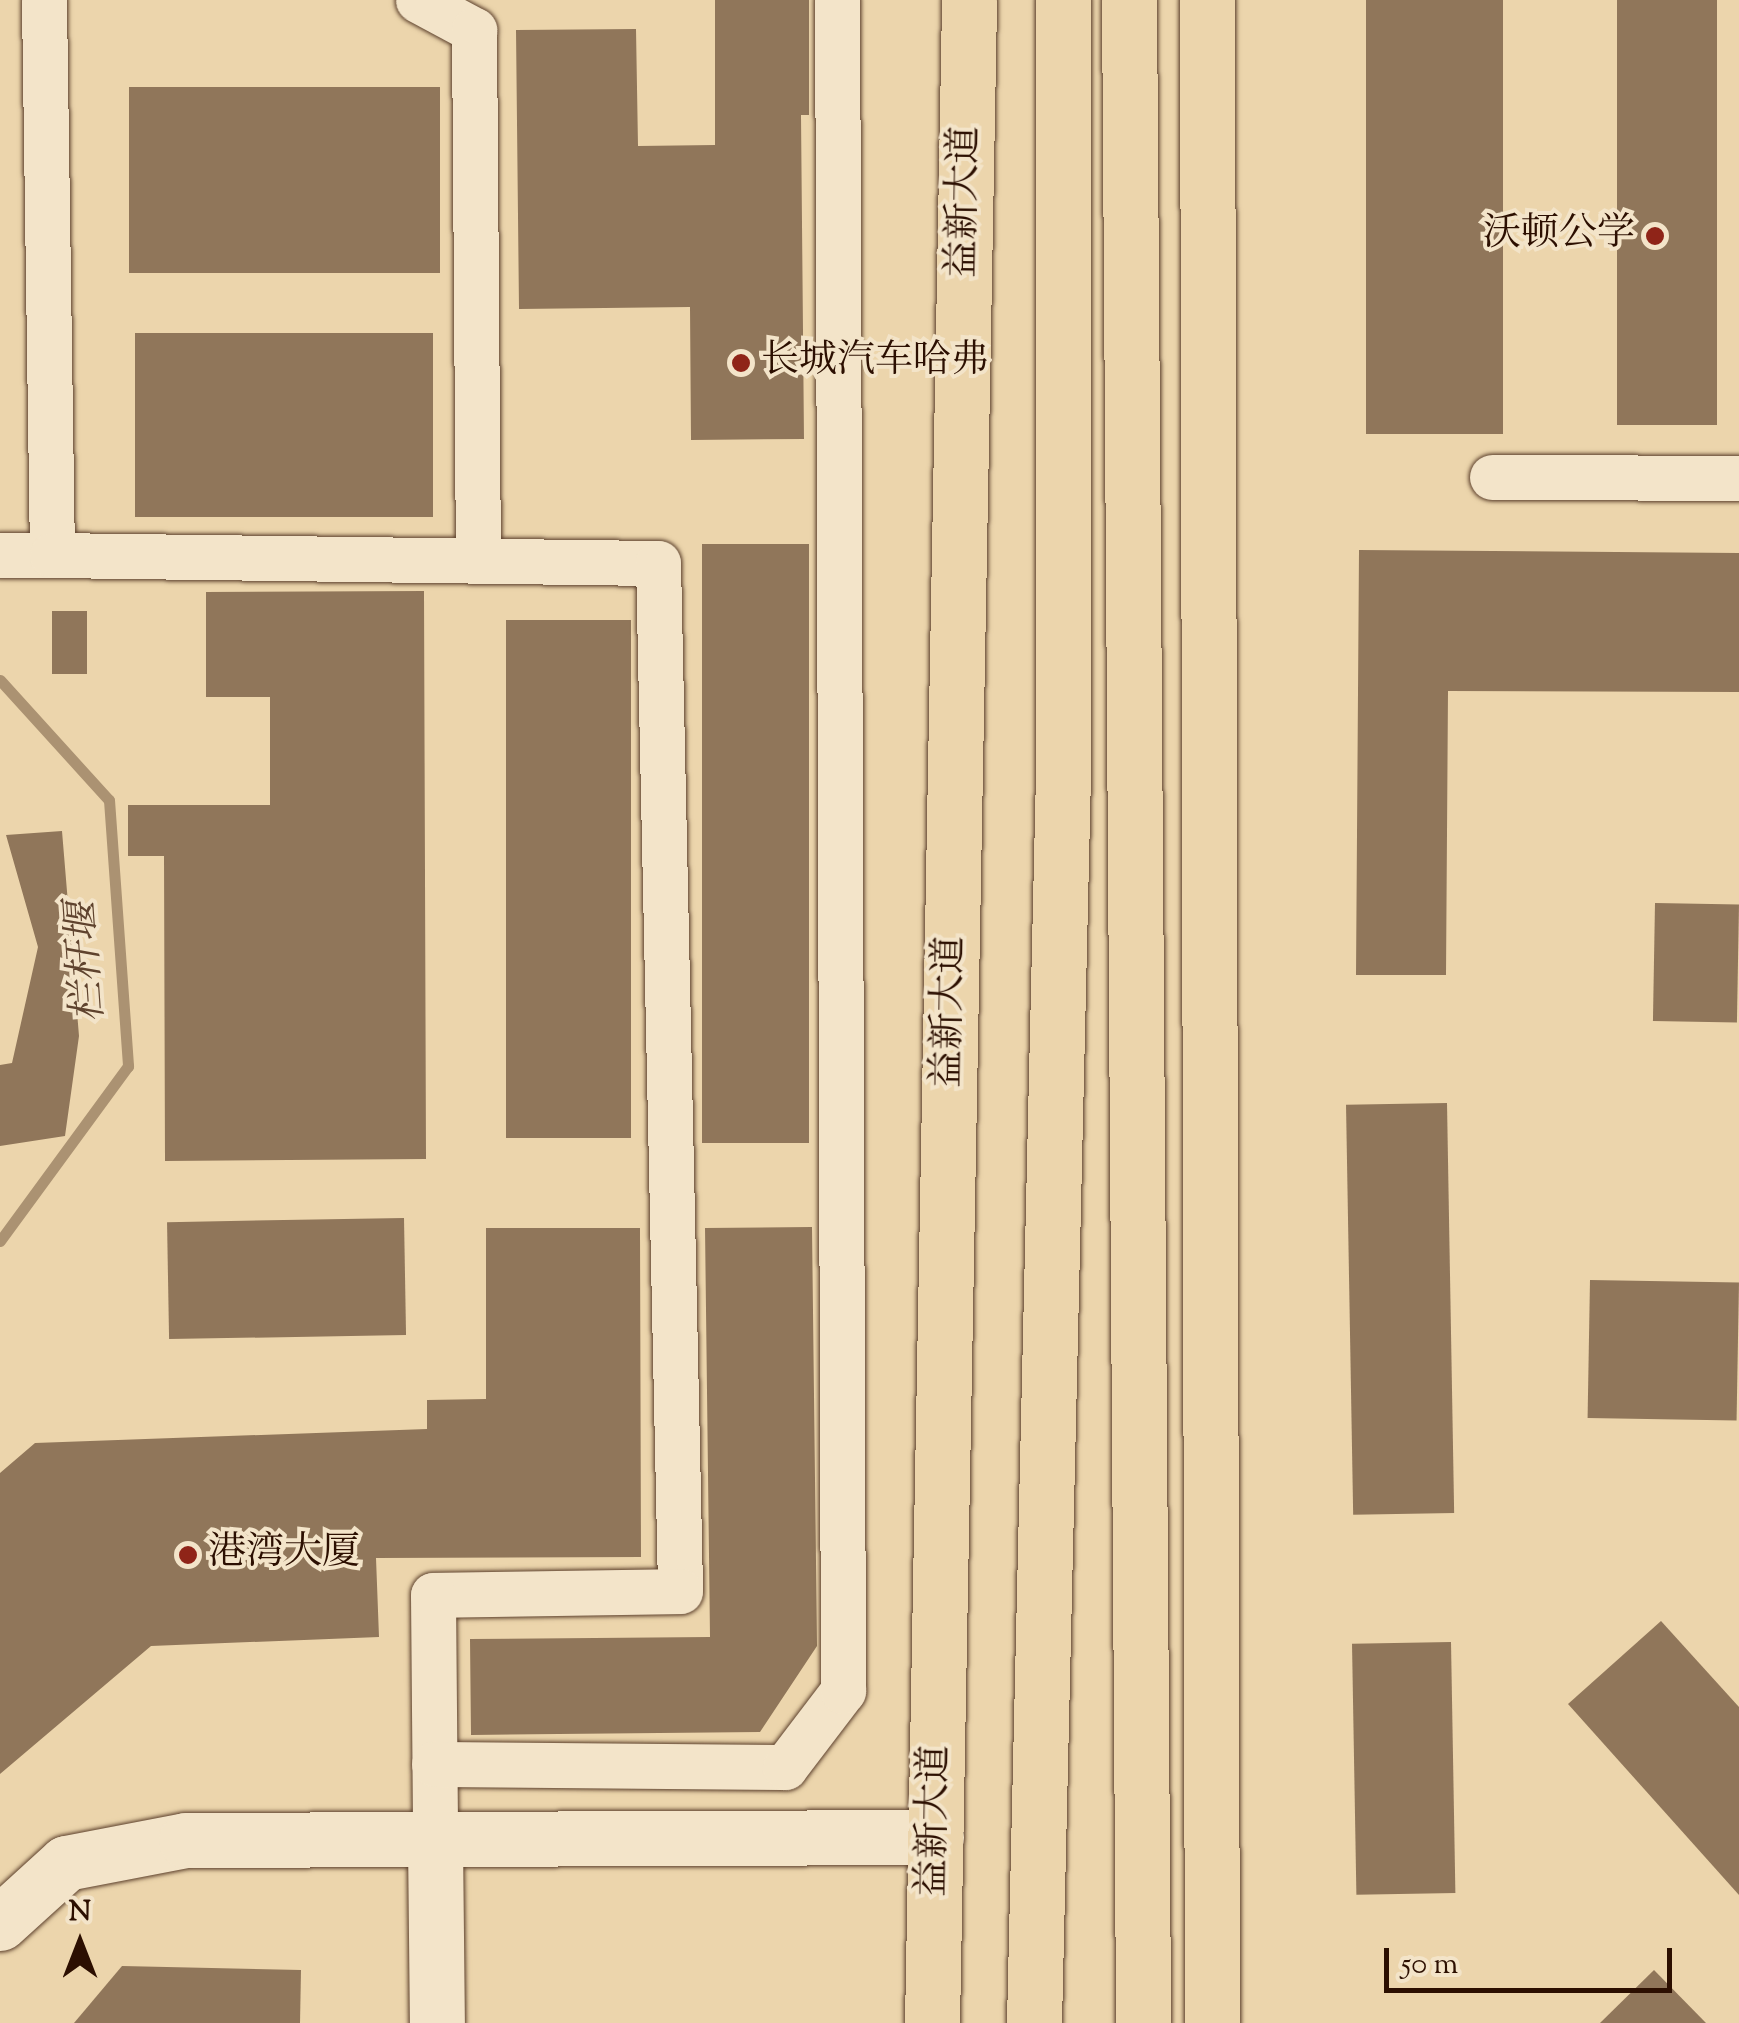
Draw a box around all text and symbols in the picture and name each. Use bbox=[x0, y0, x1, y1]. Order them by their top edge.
street label: 益新大道 bbox=[942, 126, 990, 278]
place label: 沃顿公学 bbox=[1483, 213, 1635, 259]
marker: 沃顿公学 bbox=[1644, 225, 1666, 247]
place label: 长城汽车哈弗 bbox=[761, 340, 989, 386]
marker: 长城汽车哈弗 bbox=[730, 352, 752, 374]
water label: 栏杆堰 bbox=[60, 900, 116, 1024]
street label: 益新大道 bbox=[927, 936, 975, 1088]
place label: 港湾大厦 bbox=[208, 1532, 360, 1578]
marker: 港湾大厦 bbox=[177, 1544, 199, 1566]
street label: 益新大道 bbox=[912, 1745, 960, 1897]
north arrow bbox=[30, 1893, 130, 1993]
text: N bbox=[69, 1893, 91, 1933]
scale bar bbox=[1389, 1928, 1676, 1990]
text: 50 m bbox=[1401, 1944, 1458, 1987]

